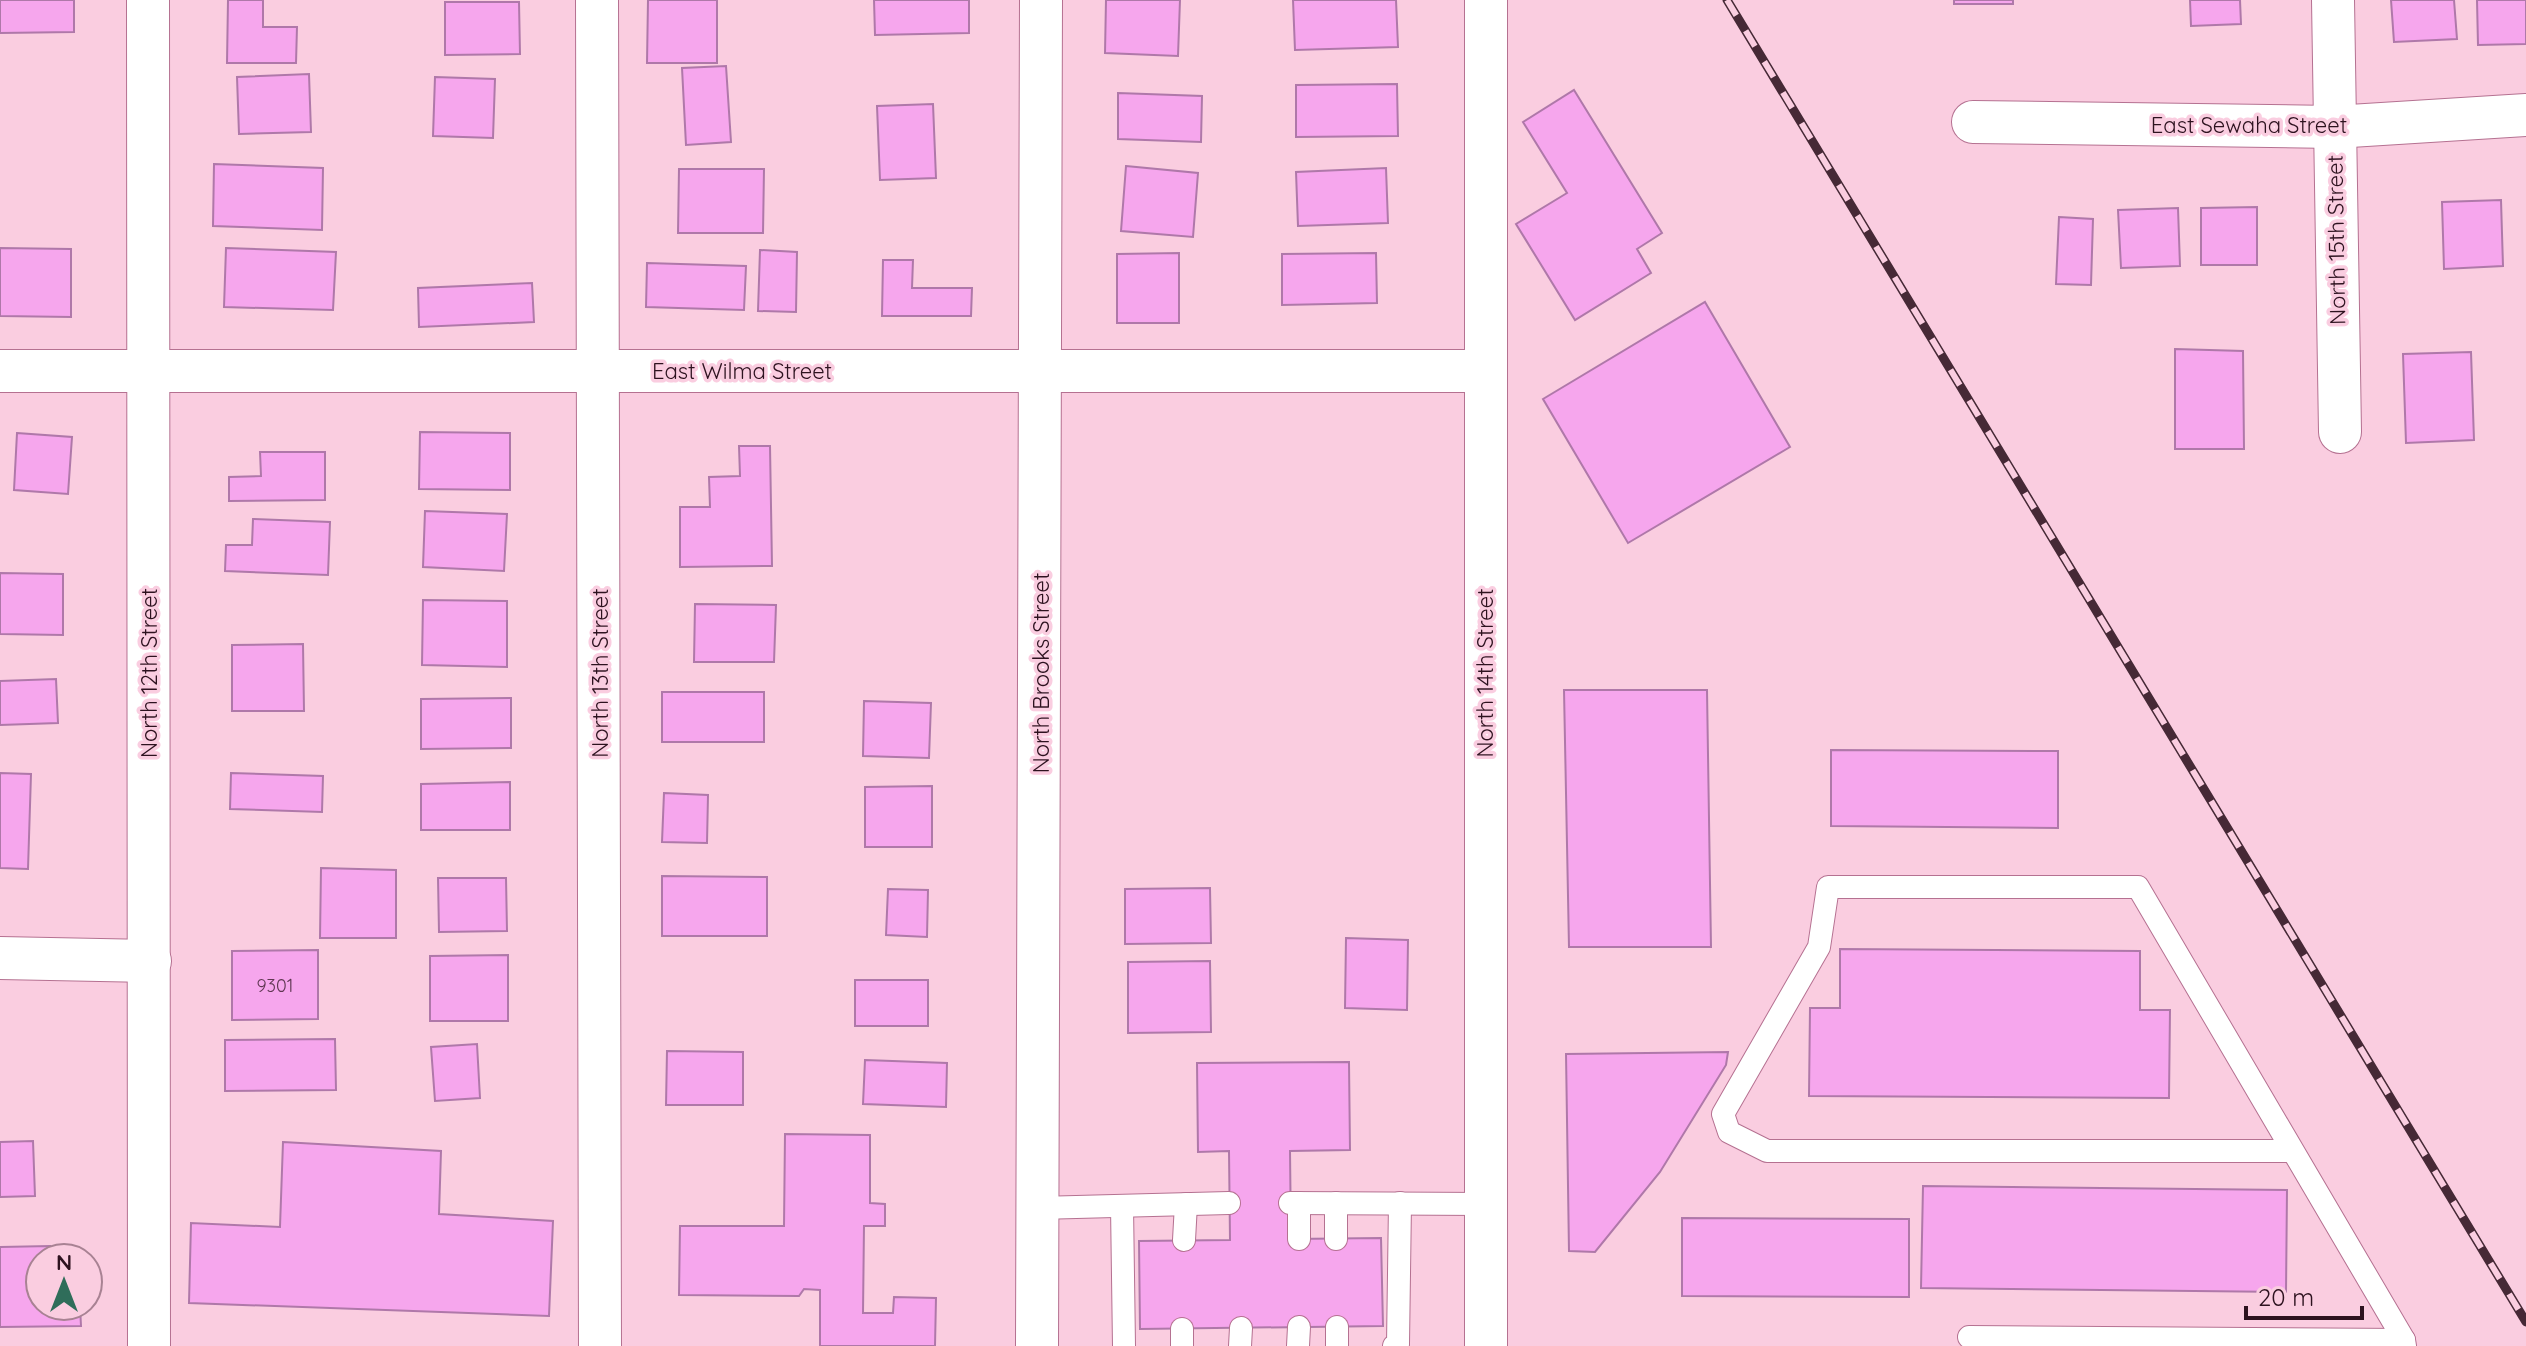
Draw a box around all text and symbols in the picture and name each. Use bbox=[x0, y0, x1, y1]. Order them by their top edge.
street label: East Sewaha Street bbox=[2151, 111, 2347, 139]
street label: North 15th Street bbox=[2321, 155, 2351, 325]
street label: East Wilma Street bbox=[652, 357, 832, 385]
street label: North Brooks Street bbox=[1027, 573, 1055, 773]
street label: North 12th Street bbox=[135, 588, 163, 758]
street label: North 13th Street bbox=[586, 588, 614, 758]
street label: North 14th Street bbox=[1471, 588, 1499, 758]
house number: 9301 bbox=[257, 974, 293, 997]
north arrow bbox=[24, 1242, 104, 1322]
text: N bbox=[56, 1248, 72, 1276]
scale bar bbox=[2246, 1270, 2362, 1320]
text: 20 m bbox=[2258, 1282, 2314, 1312]

